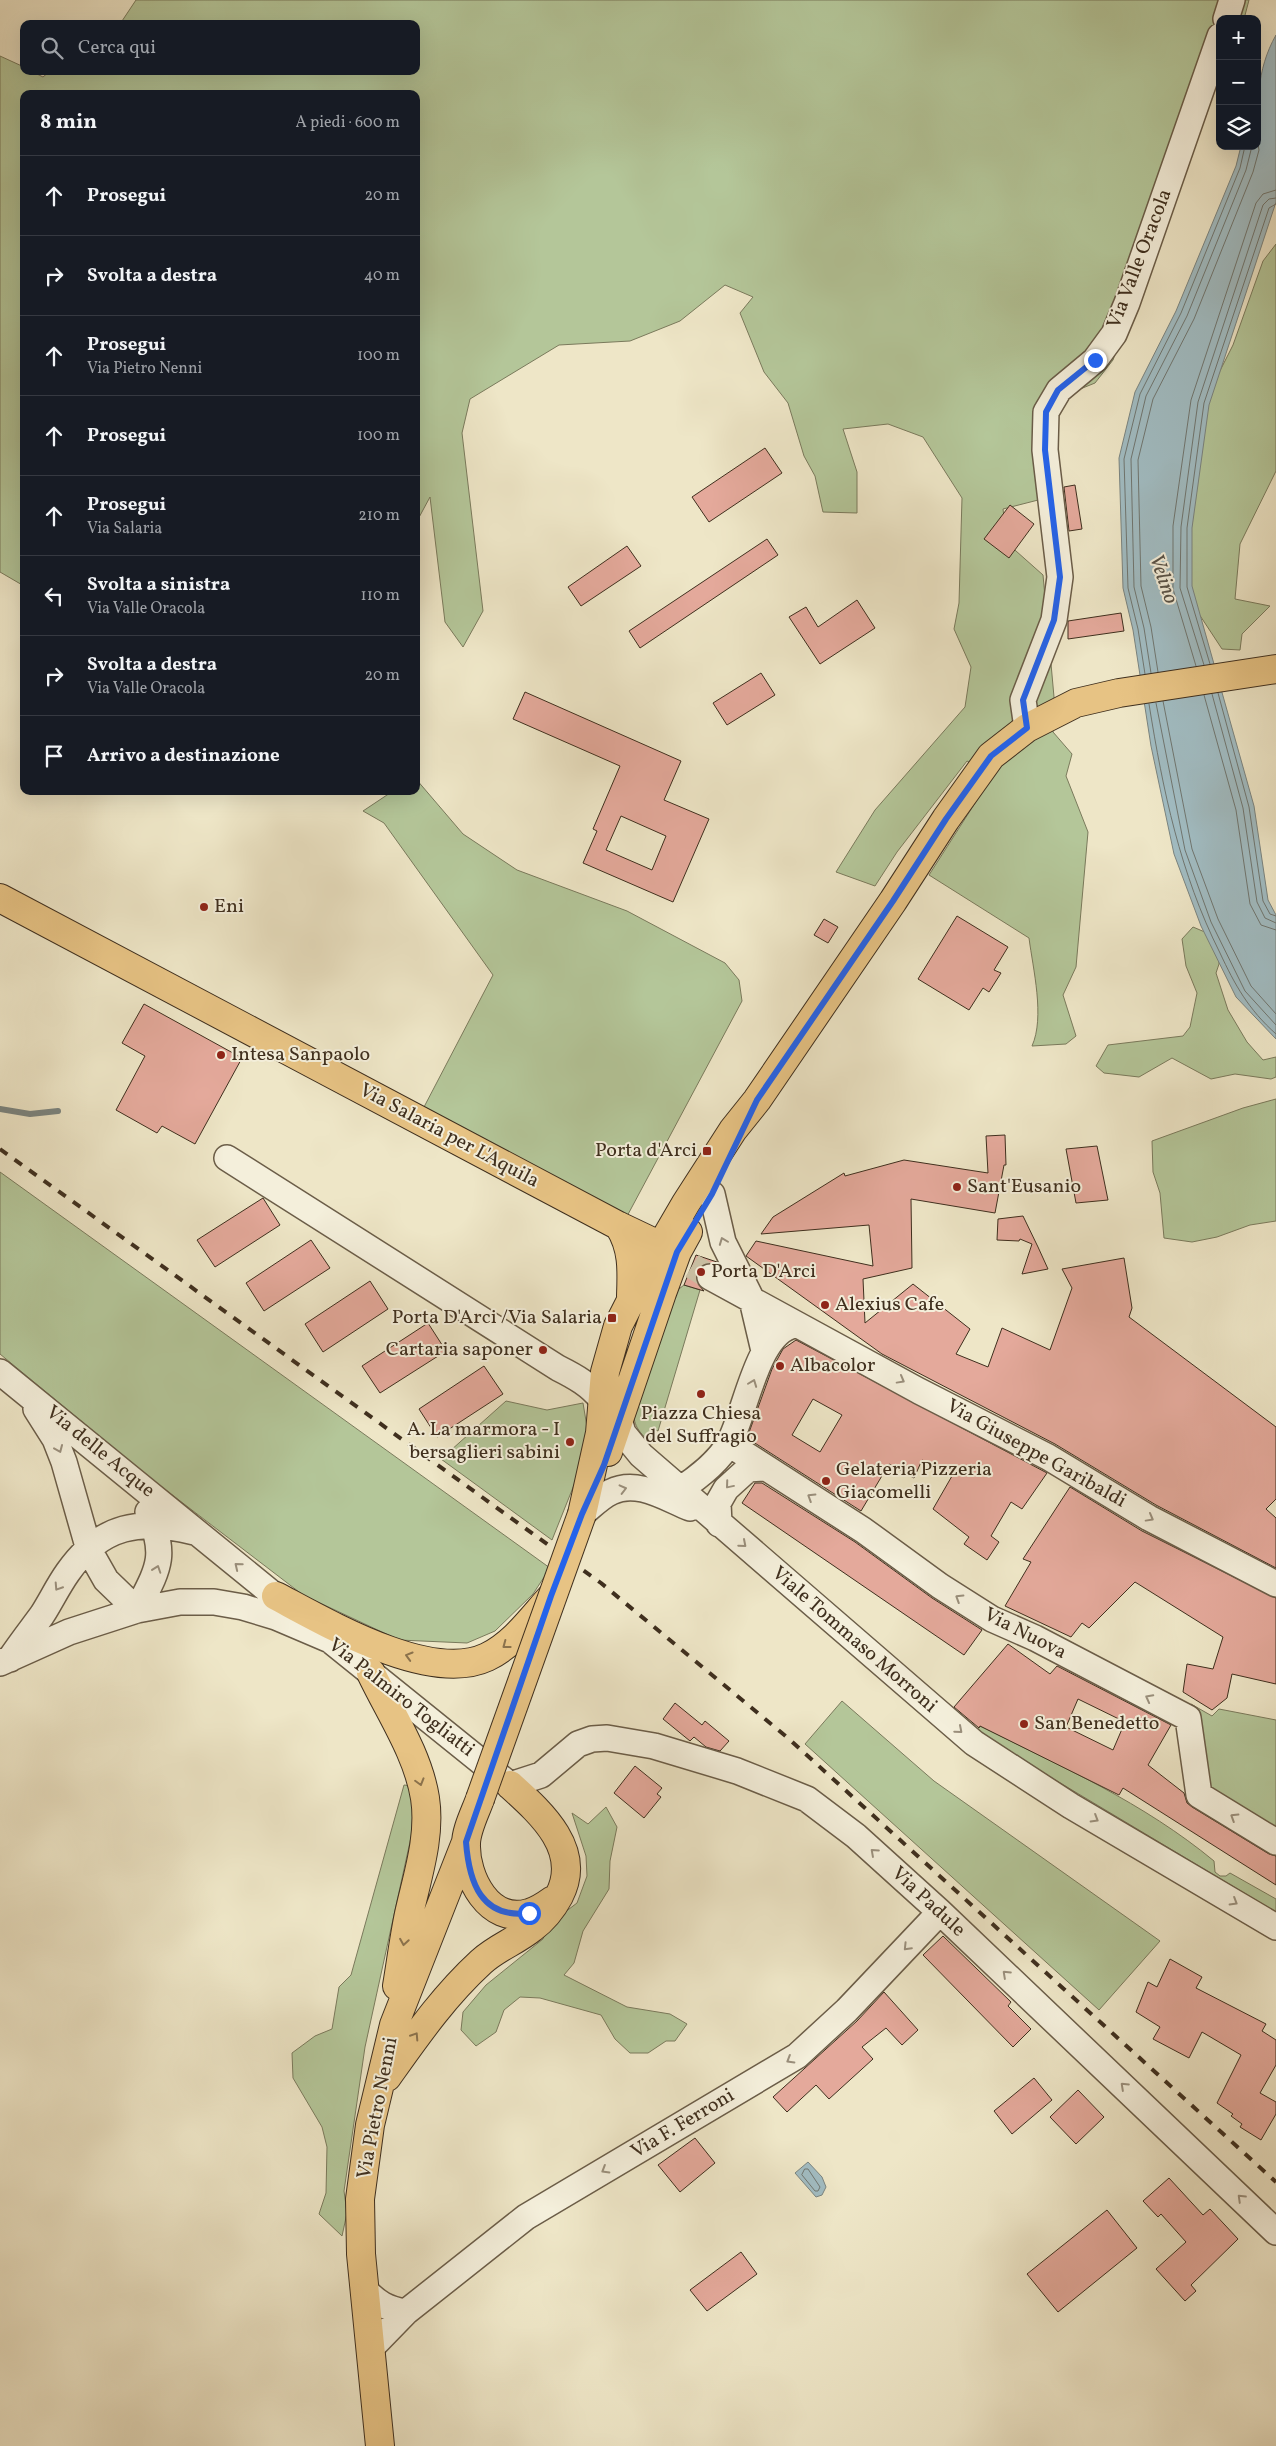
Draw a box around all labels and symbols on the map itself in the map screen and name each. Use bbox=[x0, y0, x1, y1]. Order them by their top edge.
street label: Via Valle Oracola bbox=[1100, 185, 1180, 333]
route end bbox=[1084, 349, 1107, 372]
water label: Velino bbox=[1141, 550, 1185, 608]
place label: Eni bbox=[214, 893, 244, 921]
marker: Eni bbox=[198, 901, 210, 913]
place label: Intesa Sanpaolo bbox=[231, 1041, 370, 1069]
marker: Intesa Sanpaolo bbox=[215, 1049, 227, 1061]
street label: Via Salaria per L'Aquila bbox=[354, 1077, 544, 1195]
place label: Porta d'Arci bbox=[595, 1137, 697, 1165]
marker: Porta d'Arci bbox=[701, 1145, 713, 1157]
place label: Sant'Eusanio bbox=[967, 1173, 1081, 1201]
marker: Sant'Eusanio bbox=[951, 1181, 963, 1193]
one-way arrow bbox=[719, 1237, 729, 1246]
place label: Porta D'Arci bbox=[711, 1258, 816, 1286]
marker: Porta D'Arci bbox=[695, 1266, 707, 1278]
place label: Alexius Cafe bbox=[835, 1291, 944, 1319]
marker: Alexius Cafe bbox=[819, 1299, 831, 1311]
place label: Porta D'Arci /Via Salaria bbox=[392, 1304, 602, 1332]
marker: Porta D'Arci /Via Salaria bbox=[606, 1312, 618, 1324]
place label: Cartaria saponer bbox=[386, 1336, 533, 1364]
marker: Cartaria saponer bbox=[537, 1344, 549, 1356]
place label: Albacolor bbox=[790, 1352, 875, 1380]
marker: Albacolor bbox=[774, 1360, 786, 1372]
one-way arrow bbox=[895, 1374, 904, 1384]
one-way arrow bbox=[747, 1379, 757, 1387]
marker: Piazza Chiesa del Suffragio bbox=[695, 1388, 707, 1400]
street label: Via Giuseppe Garibaldi bbox=[941, 1393, 1131, 1515]
street label: Via delle Acque bbox=[39, 1399, 161, 1505]
place label: Piazza Chiesa del Suffragio bbox=[641, 1400, 761, 1451]
place label: A. La marmora - I bersaglieri sabini bbox=[407, 1416, 560, 1467]
marker: A. La marmora - I bersaglieri sabini bbox=[564, 1436, 576, 1448]
one-way arrow bbox=[52, 1444, 63, 1453]
place label: Gelateria Pizzeria Giacomelli bbox=[836, 1456, 992, 1507]
marker: Gelateria Pizzeria Giacomelli bbox=[820, 1475, 832, 1487]
one-way arrow bbox=[727, 1479, 735, 1488]
one-way arrow bbox=[618, 1484, 627, 1495]
one-way arrow bbox=[807, 1493, 816, 1503]
one-way arrow bbox=[1145, 1512, 1154, 1522]
one-way arrow bbox=[738, 1538, 747, 1547]
street label: Viale Tommaso Morroni bbox=[765, 1560, 943, 1720]
one-way arrow bbox=[235, 1563, 244, 1571]
one-way arrow bbox=[151, 1565, 161, 1573]
one-way arrow bbox=[55, 1582, 65, 1591]
one-way arrow bbox=[956, 1595, 965, 1605]
street label: Via Nuova bbox=[979, 1601, 1071, 1667]
street label: Via Palmiro Togliatti bbox=[322, 1632, 480, 1764]
one-way arrow bbox=[502, 1639, 511, 1648]
one-way arrow bbox=[404, 1651, 413, 1662]
one-way arrow bbox=[1146, 1694, 1155, 1704]
place label: San Benedetto bbox=[1034, 1710, 1159, 1738]
marker: San Benedetto bbox=[1018, 1718, 1030, 1730]
one-way arrow bbox=[953, 1725, 962, 1734]
one-way arrow bbox=[415, 1777, 425, 1786]
one-way arrow bbox=[1089, 1813, 1098, 1823]
one-way arrow bbox=[1231, 1813, 1240, 1823]
one-way arrow bbox=[870, 1849, 879, 1858]
street label: Via Padule bbox=[885, 1860, 971, 1944]
one-way arrow bbox=[1229, 1896, 1238, 1906]
route start bbox=[518, 1902, 541, 1925]
one-way arrow bbox=[400, 1937, 410, 1946]
one-way arrow bbox=[904, 1942, 913, 1951]
one-way arrow bbox=[1002, 1971, 1011, 1980]
one-way arrow bbox=[409, 2033, 418, 2042]
street label: Via Pietro Nenni bbox=[351, 2035, 405, 2181]
one-way arrow bbox=[786, 2053, 795, 2063]
street label: Via F. Ferroni bbox=[626, 2082, 740, 2166]
one-way arrow bbox=[1121, 2083, 1130, 2092]
one-way arrow bbox=[602, 2164, 611, 2174]
one-way arrow bbox=[1238, 2195, 1247, 2204]

